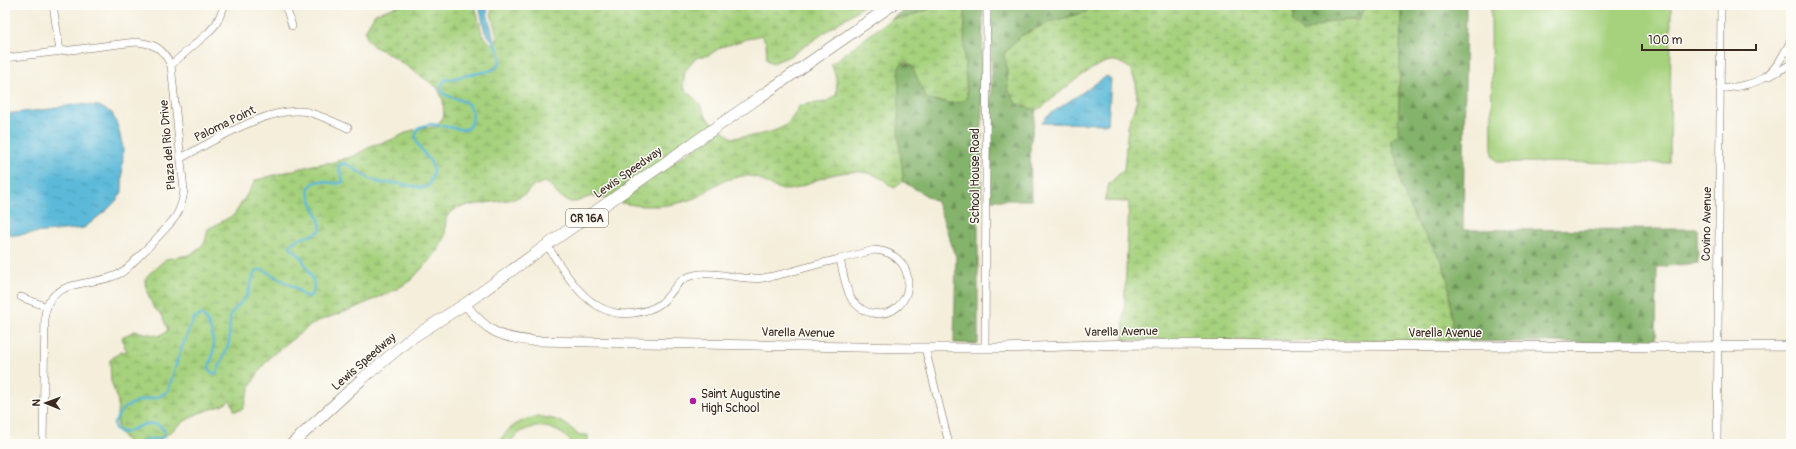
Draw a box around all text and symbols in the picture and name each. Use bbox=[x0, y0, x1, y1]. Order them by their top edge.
scale bar bbox=[1642, 26, 1756, 52]
text: 100 m bbox=[1648, 33, 1683, 48]
street label: Plaza del Rio Drive bbox=[157, 99, 179, 191]
street label: Paloma Point bbox=[192, 103, 258, 145]
street label: School House Road bbox=[968, 128, 983, 224]
street label: Lewis Speedway bbox=[591, 144, 665, 202]
street label: Covino Avenue bbox=[1699, 187, 1715, 261]
road number: CR 16A bbox=[566, 209, 608, 227]
street label: Varella Avenue bbox=[1084, 324, 1158, 340]
street label: Varella Avenue bbox=[761, 325, 835, 341]
street label: Varella Avenue bbox=[1408, 326, 1482, 341]
street label: Lewis Speedway bbox=[329, 330, 399, 394]
north arrow bbox=[26, 383, 66, 423]
place label: Saint Augustine High School bbox=[701, 387, 780, 416]
marker: Saint Augustine High School bbox=[688, 396, 698, 406]
text: N bbox=[30, 398, 43, 407]

